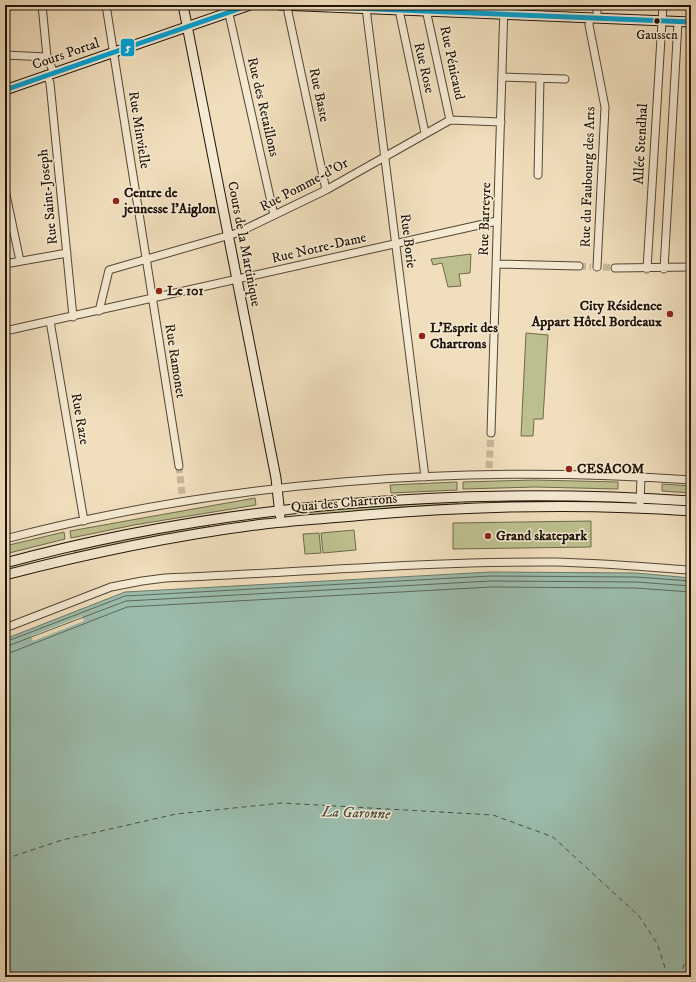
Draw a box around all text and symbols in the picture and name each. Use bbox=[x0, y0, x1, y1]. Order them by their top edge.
marker: Gaussen bbox=[652, 16, 662, 26]
street label: Rue Pénicaud bbox=[435, 24, 469, 102]
place label: Gaussen bbox=[636, 27, 678, 43]
street label: Cours Portal bbox=[30, 34, 103, 74]
line badge: 5 bbox=[120, 38, 135, 57]
text: 5 bbox=[124, 41, 131, 55]
street label: Rue Rose bbox=[409, 41, 439, 95]
street label: Rue des Retaillons bbox=[243, 55, 283, 159]
street label: Rue Baste bbox=[305, 66, 334, 124]
street label: Rue Minvielle bbox=[124, 90, 154, 170]
street label: Allée Stendhal bbox=[630, 102, 652, 185]
street label: Rue du Faubourg des Arts bbox=[577, 106, 599, 248]
street label: Rue Saint-Joseph bbox=[34, 148, 62, 246]
street label: Rue Pomme-d'Or bbox=[257, 154, 352, 216]
street label: Cours de la Martinique bbox=[223, 180, 265, 308]
street label: Rue Barreyre bbox=[475, 182, 495, 256]
place label: Centre de jeunesse l'Aiglon bbox=[121, 184, 217, 218]
marker: Centre de jeunesse l'Aiglon bbox=[111, 196, 121, 206]
street label: Rue Borie bbox=[396, 213, 420, 270]
street label: Rue Notre-Dame bbox=[270, 228, 368, 268]
place label: Le 101 bbox=[167, 282, 204, 300]
marker: Le 101 bbox=[154, 286, 164, 296]
place label: City Résidence Appart Hôtel Bordeaux bbox=[530, 297, 662, 331]
marker: City Résidence Appart Hôtel Bordeaux bbox=[665, 309, 675, 319]
place label: L'Esprit des Chartrons bbox=[430, 319, 498, 353]
street label: Rue Ramonet bbox=[160, 323, 190, 400]
marker: L'Esprit des Chartrons bbox=[417, 331, 427, 341]
street label: Rue Raze bbox=[67, 392, 93, 446]
place label: CESACOM bbox=[577, 460, 644, 478]
marker: CESACOM bbox=[564, 464, 574, 474]
street label: Quai des Chartrons bbox=[290, 489, 398, 517]
place label: Grand skatepark bbox=[496, 527, 588, 545]
marker: Grand skatepark bbox=[483, 531, 493, 541]
water label: La Garonne bbox=[321, 802, 391, 824]

